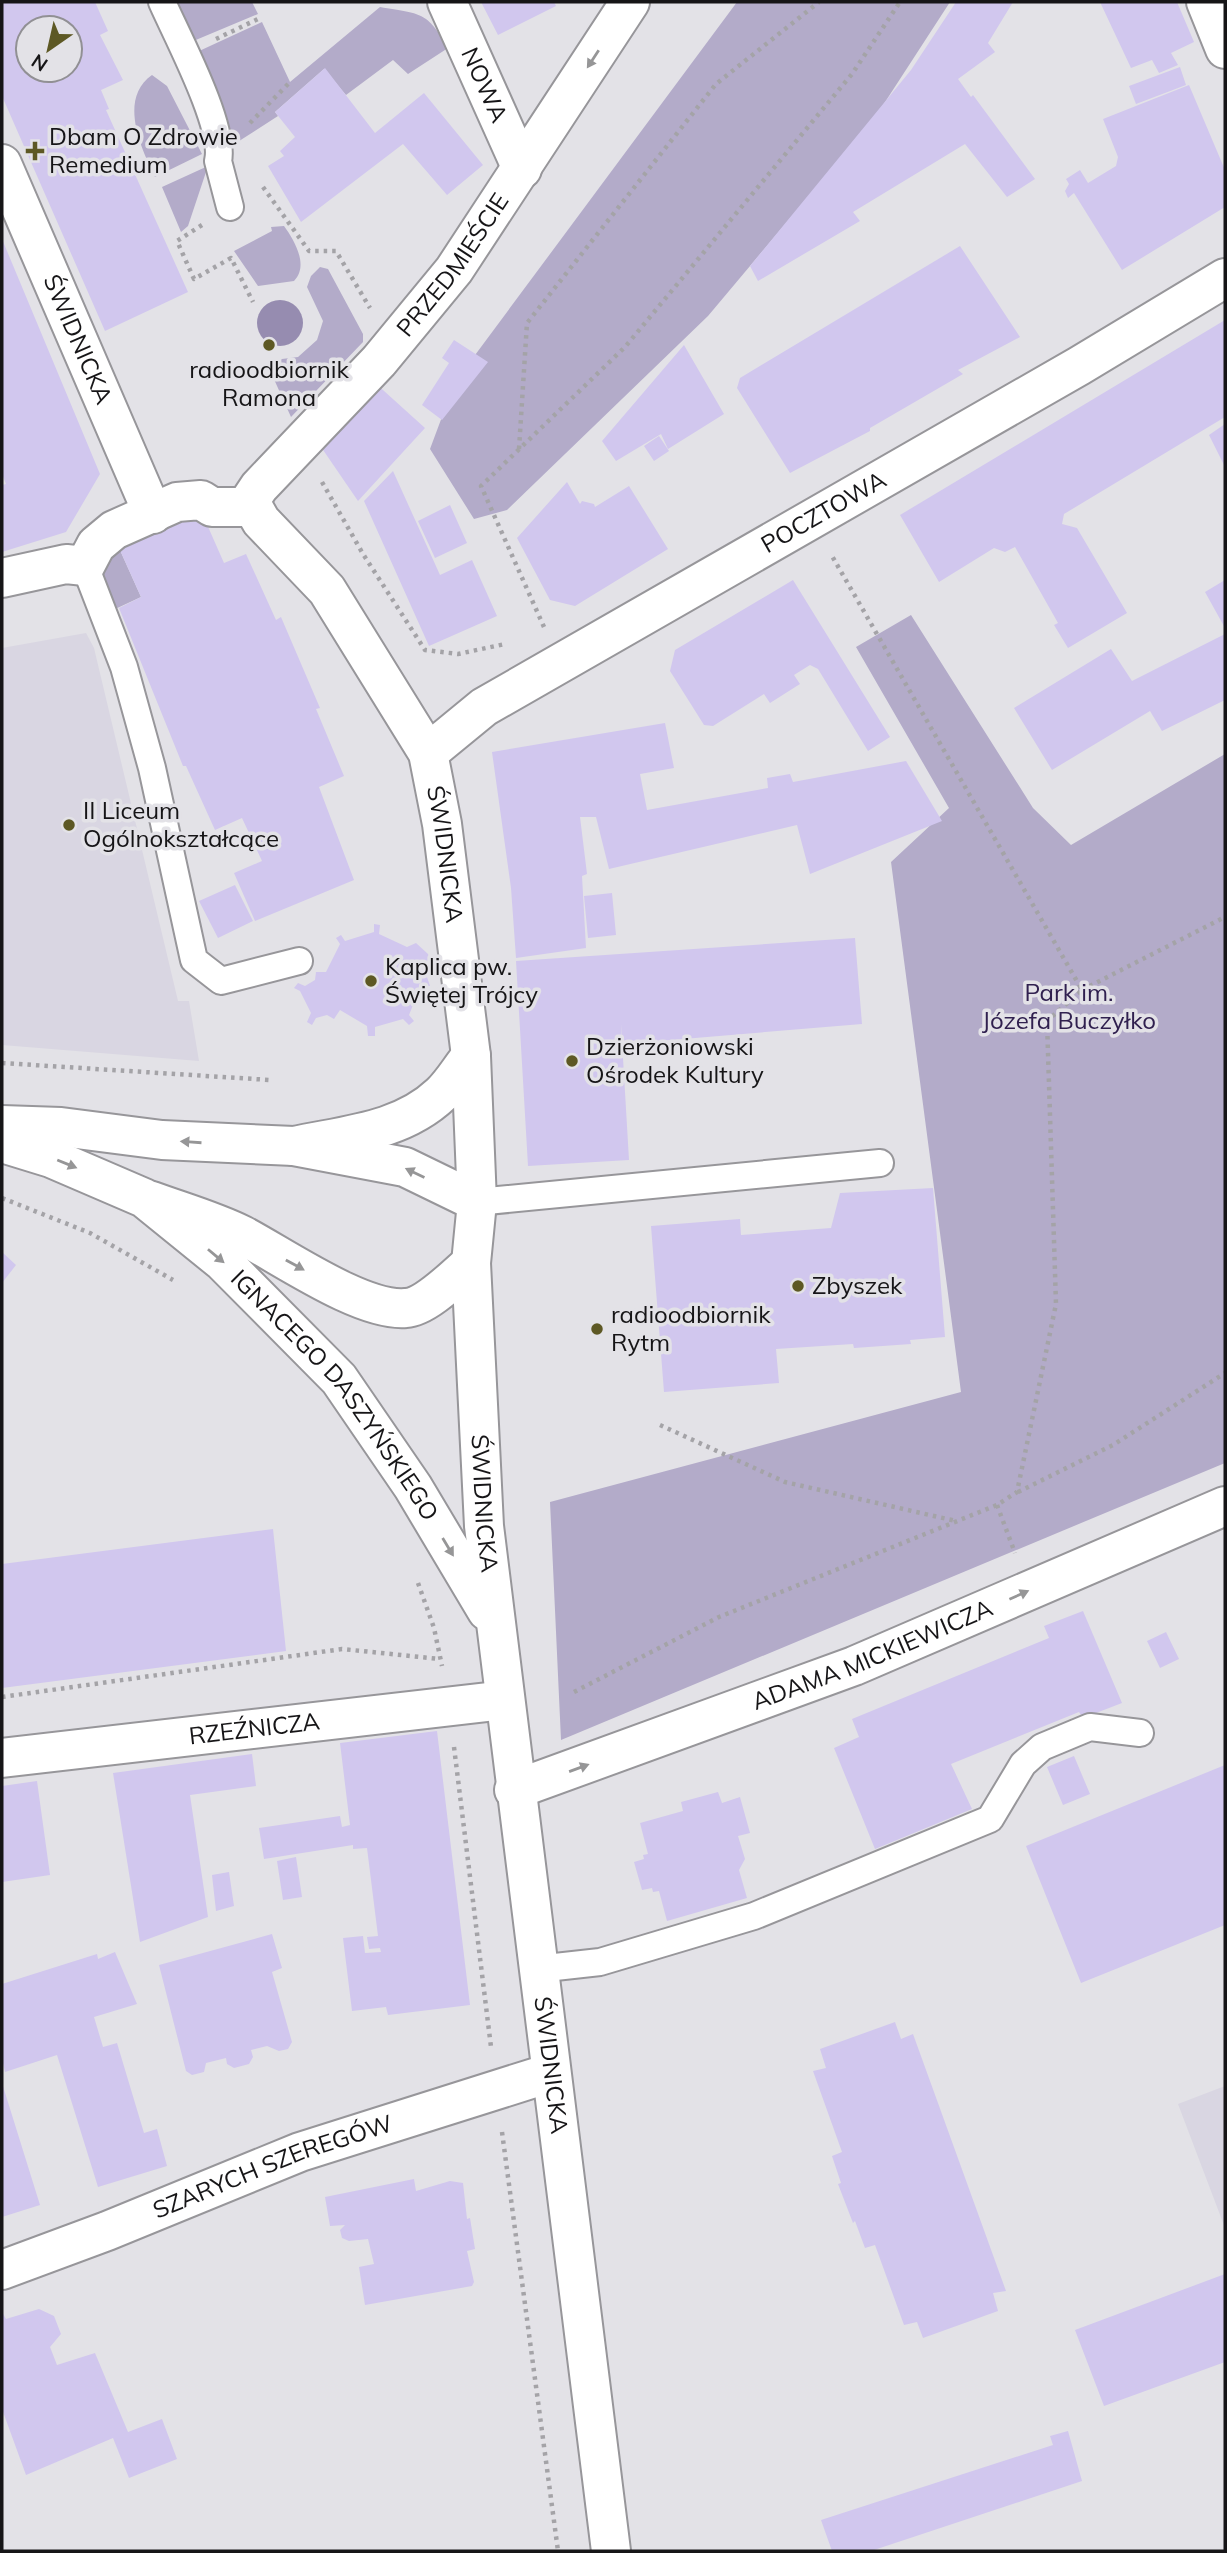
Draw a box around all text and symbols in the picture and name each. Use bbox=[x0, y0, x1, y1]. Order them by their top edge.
north arrow bbox=[14, 14, 84, 84]
street label: NOWA bbox=[455, 42, 515, 127]
text: N bbox=[27, 49, 52, 77]
one-way arrow bbox=[586, 50, 600, 68]
place label: Dbam O Zdrowie Remedium bbox=[49, 121, 238, 179]
marker: Dbam O Zdrowie Remedium bbox=[27, 143, 43, 159]
street label: PRZEDMIEŚCIE bbox=[389, 187, 515, 342]
street label: ŚWIDNICKA bbox=[37, 270, 120, 409]
marker: radioodbiornik Ramona bbox=[261, 337, 277, 353]
place label: radioodbiornik Ramona bbox=[189, 354, 349, 412]
street label: POCZTOWA bbox=[755, 464, 891, 559]
street label: ŚWIDNICKA bbox=[421, 783, 470, 925]
place label: II Liceum Ogólnokształcące bbox=[83, 795, 279, 853]
marker: II Liceum Ogólnokształcące bbox=[61, 817, 77, 833]
place label: Kaplica pw. Świętej Trójcy bbox=[385, 951, 538, 1009]
marker: Kaplica pw. Świętej Trójcy bbox=[363, 973, 379, 989]
park label: Park im. Józefa Buczyłko bbox=[982, 977, 1156, 1035]
place label: Dzierżoniowski Ośrodek Kultury bbox=[586, 1031, 764, 1089]
marker: Dzierżoniowski Ośrodek Kultury bbox=[564, 1053, 580, 1069]
one-way arrow bbox=[180, 1136, 202, 1147]
one-way arrow bbox=[56, 1159, 77, 1170]
one-way arrow bbox=[405, 1167, 425, 1178]
one-way arrow bbox=[207, 1248, 224, 1263]
one-way arrow bbox=[286, 1259, 305, 1271]
street label: IGNACEGO DASZYŃSKIEGO bbox=[225, 1263, 446, 1526]
place label: Zbyszek bbox=[812, 1270, 903, 1300]
marker: Zbyszek bbox=[790, 1278, 806, 1294]
place label: radioodbiornik Rytm bbox=[611, 1299, 771, 1357]
marker: radioodbiornik Rytm bbox=[589, 1321, 605, 1337]
street label: ŚWIDNICKA bbox=[465, 1434, 506, 1574]
one-way arrow bbox=[442, 1537, 455, 1556]
one-way arrow bbox=[1008, 1589, 1029, 1600]
street label: ADAMA MICKIEWICZA bbox=[748, 1592, 997, 1716]
street label: RZEŹNICZA bbox=[187, 1705, 322, 1750]
one-way arrow bbox=[569, 1762, 590, 1773]
street label: ŚWIDNICKA bbox=[528, 1995, 575, 2136]
street label: SZARYCH SZEREGÓW bbox=[148, 2108, 396, 2225]

